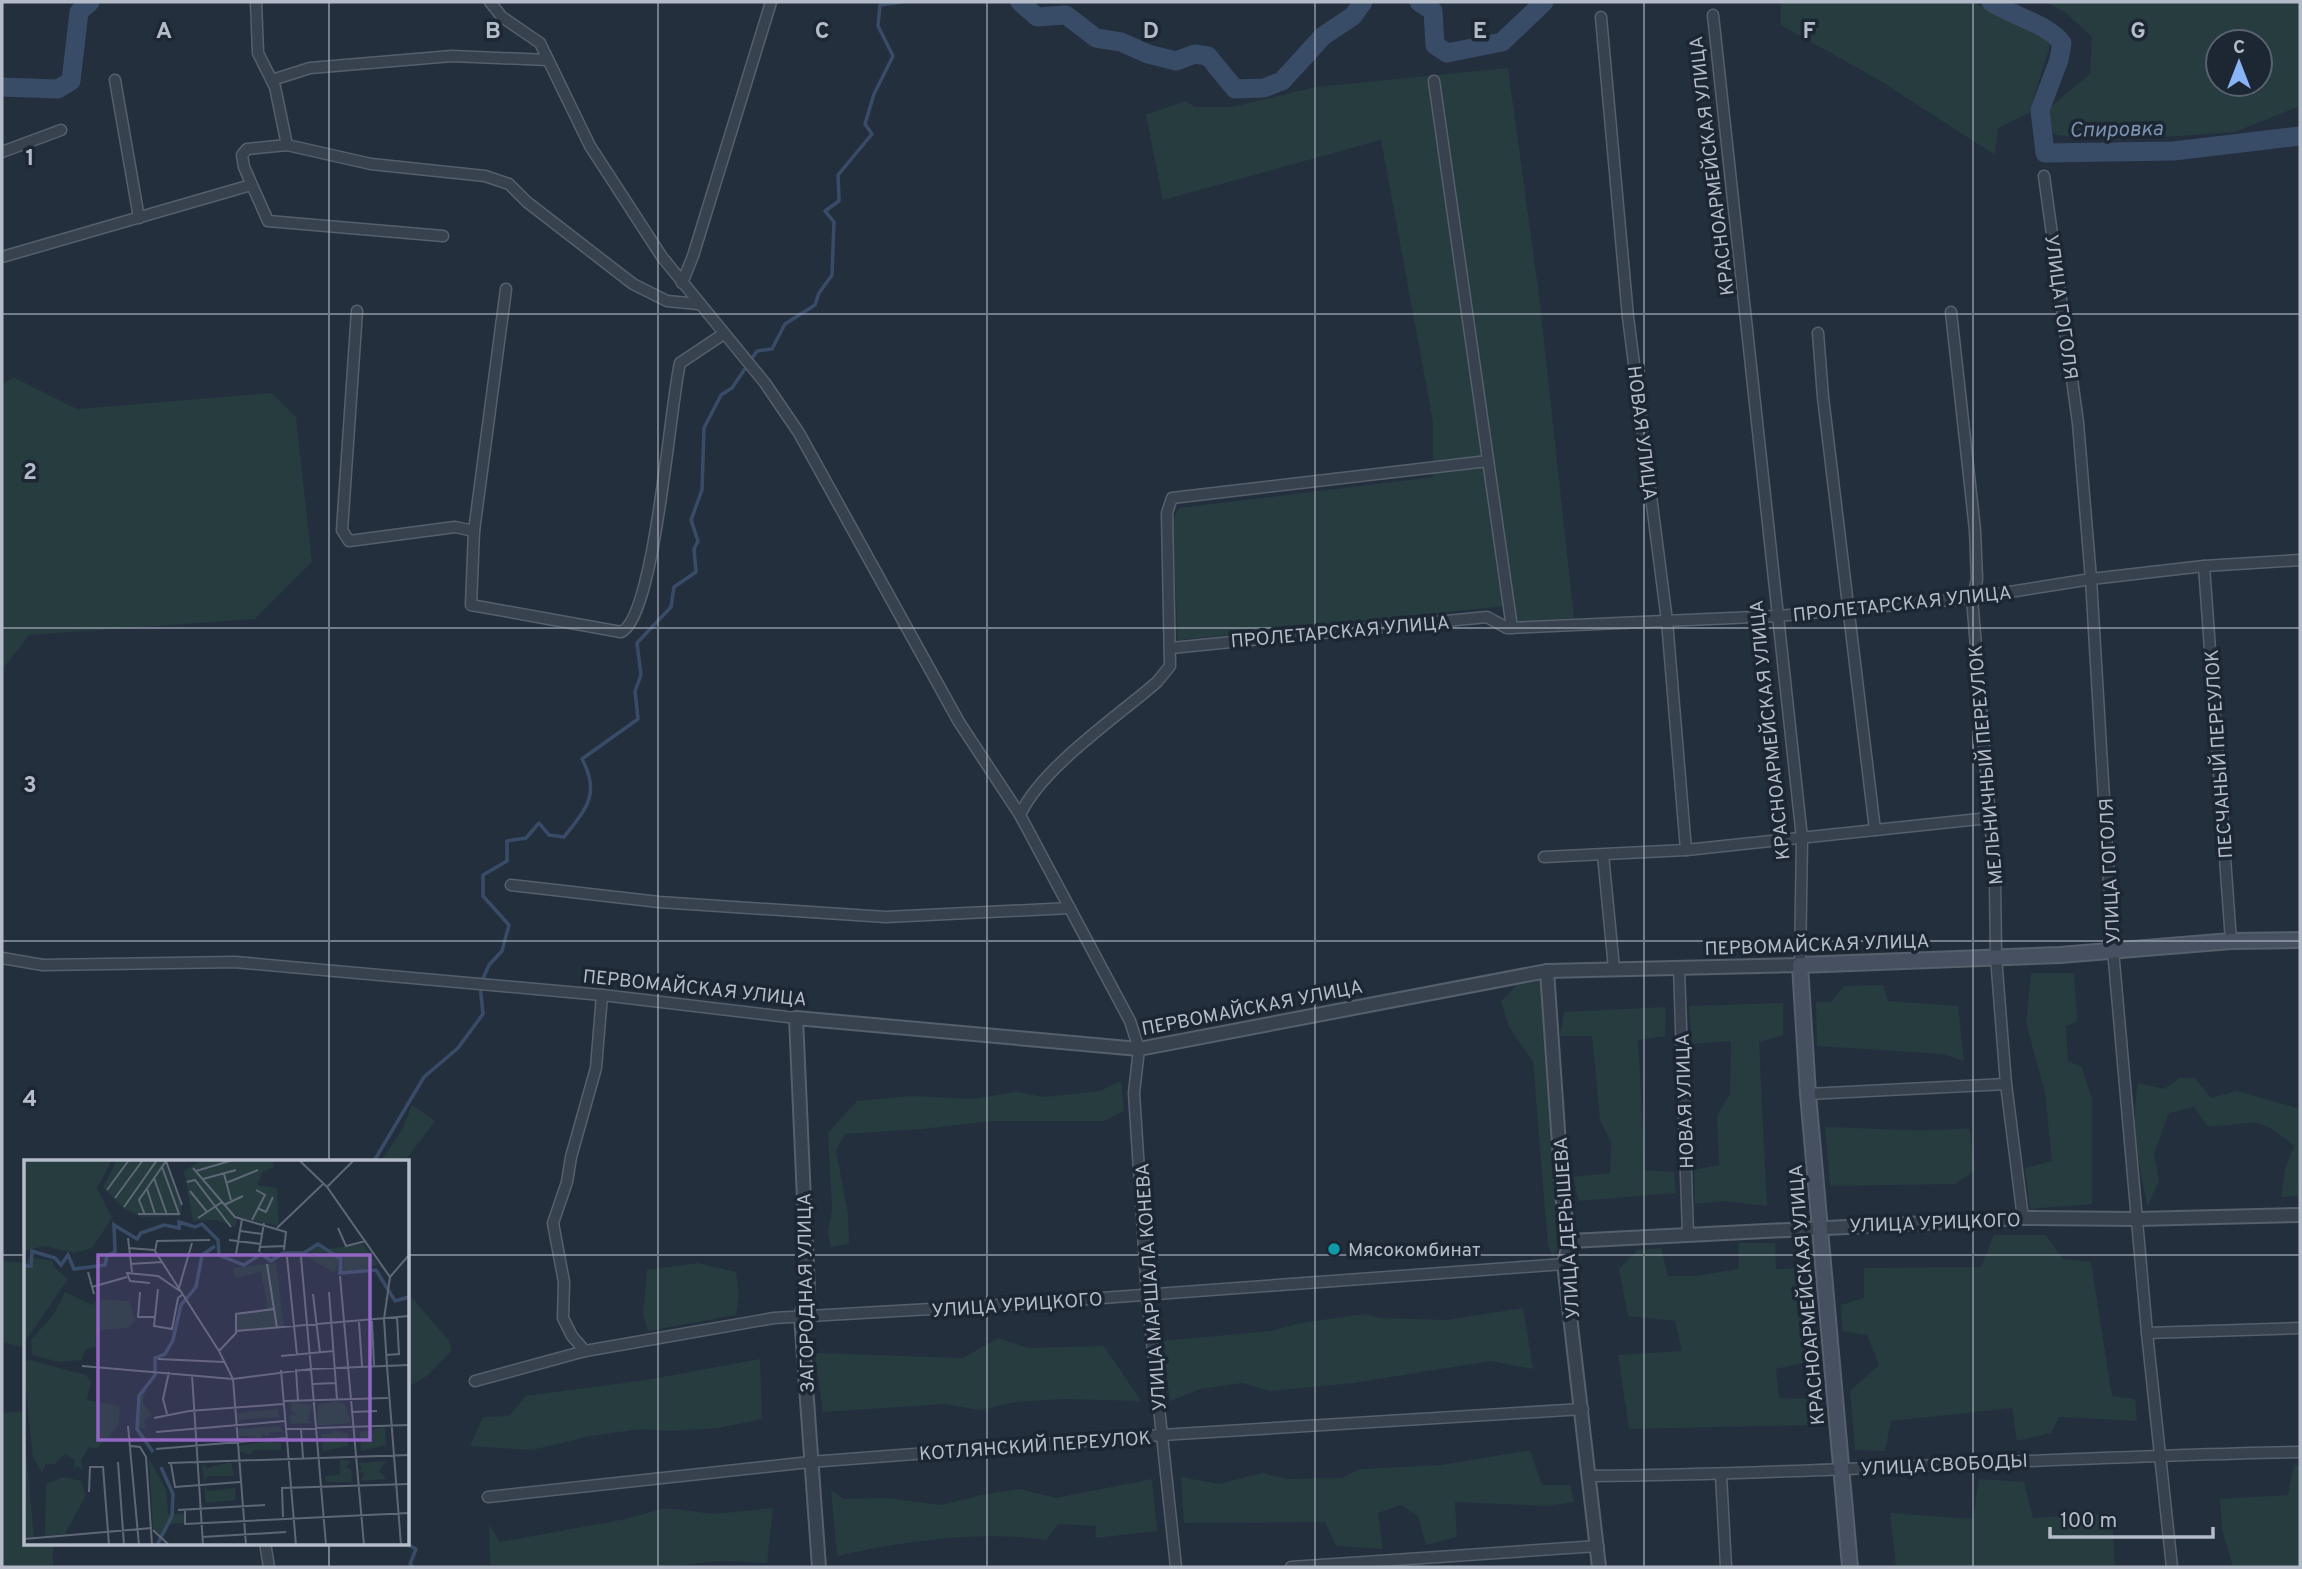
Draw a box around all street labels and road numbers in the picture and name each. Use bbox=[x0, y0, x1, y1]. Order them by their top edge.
street label: КРАСНОАРМЕЙСКАЯ УЛИЦА bbox=[1684, 35, 1741, 297]
street label: УЛИЦА ГОГОЛЯ bbox=[2038, 233, 2082, 381]
street label: НОВАЯ УЛИЦА bbox=[1621, 365, 1661, 502]
street label: ПРОЛЕТАРСКАЯ УЛИЦА bbox=[1792, 582, 2013, 628]
street label: КРАСНОАРМЕЙСКАЯ УЛИЦА bbox=[1744, 599, 1797, 861]
street label: ПРОЛЕТАРСКАЯ УЛИЦА bbox=[1230, 611, 1451, 655]
street label: МЕЛЬНИЧНЫЙ ПЕРЕУЛОК bbox=[1964, 644, 2009, 886]
street label: ПЕСЧАНЫЙ ПЕРЕУЛОК bbox=[2200, 648, 2239, 859]
street label: УЛИЦА ГОГОЛЯ bbox=[2095, 797, 2127, 945]
street label: ПЕРВОМАЙСКАЯ УЛИЦА bbox=[1704, 929, 1930, 962]
street label: ПЕРВОМАЙСКАЯ УЛИЦА bbox=[582, 964, 808, 1013]
street label: ПЕРВОМАЙСКАЯ УЛИЦА bbox=[1139, 975, 1365, 1042]
street label: НОВАЯ УЛИЦА bbox=[1672, 1033, 1700, 1169]
street label: УЛИЦА ДЕРЫШЕВА bbox=[1550, 1136, 1586, 1320]
street label: УЛИЦА МАРШАЛА КОНЕВА bbox=[1131, 1162, 1173, 1412]
street label: КРАСНОАРМЕЙСКАЯ УЛИЦА bbox=[1784, 1164, 1831, 1426]
street label: ЗАГОРОДНАЯ УЛИЦА bbox=[793, 1193, 821, 1393]
street label: УЛИЦА УРИЦКОГО bbox=[1849, 1209, 2021, 1239]
street label: УЛИЦА УРИЦКОГО bbox=[931, 1288, 1103, 1324]
street label: КОТЛЯНСКИЙ ПЕРЕУЛОК bbox=[918, 1426, 1152, 1467]
street label: УЛИЦА СВОБОДЫ bbox=[1860, 1450, 2028, 1482]

